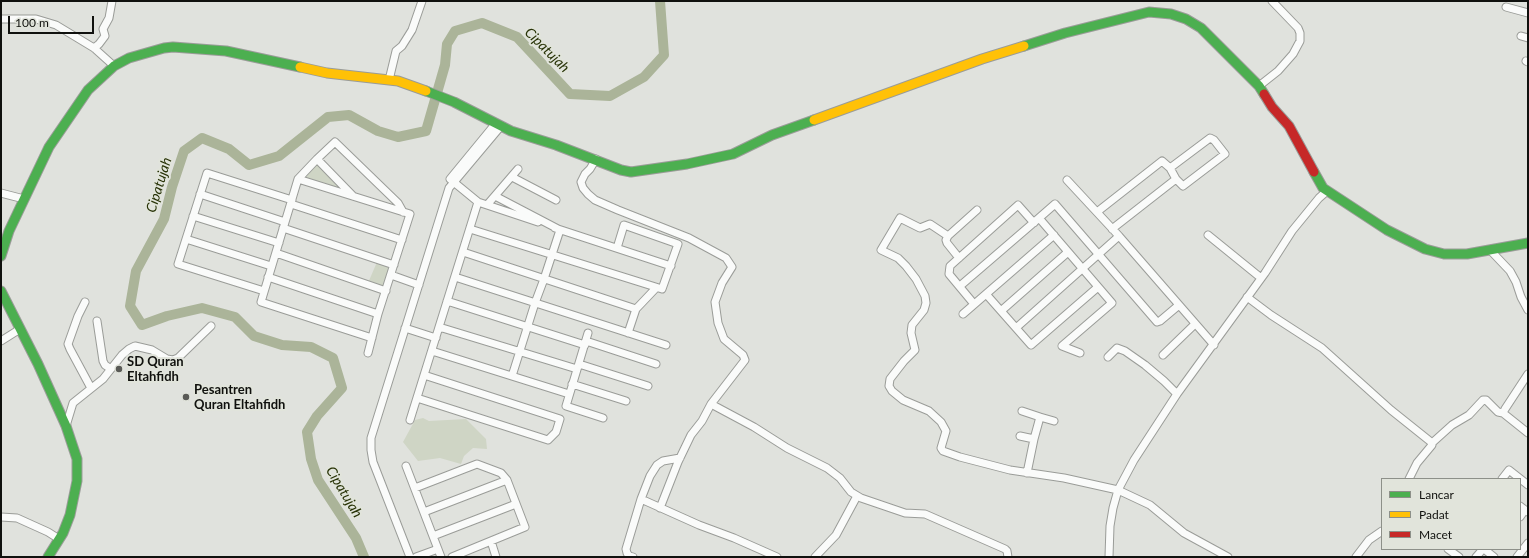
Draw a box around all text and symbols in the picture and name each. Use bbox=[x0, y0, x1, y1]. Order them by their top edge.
scale bar bbox=[10, 8, 96, 34]
text: 100 m bbox=[15, 15, 49, 30]
water label: Cipatujah bbox=[521, 24, 573, 76]
water label: Cipatujah bbox=[143, 155, 175, 215]
place label: SD Quran Eltahfidh bbox=[127, 354, 184, 385]
marker: SD Quran Eltahfidh bbox=[114, 364, 124, 374]
place label: Pesantren Quran Eltahfidh bbox=[194, 382, 285, 413]
marker: Pesantren Quran Eltahfidh bbox=[181, 392, 191, 402]
water label: Cipatujah bbox=[322, 463, 366, 521]
legend bbox=[1381, 478, 1521, 550]
text: Lancar bbox=[1419, 487, 1454, 502]
text: Padat bbox=[1419, 507, 1449, 522]
text: Macet bbox=[1419, 527, 1452, 542]

